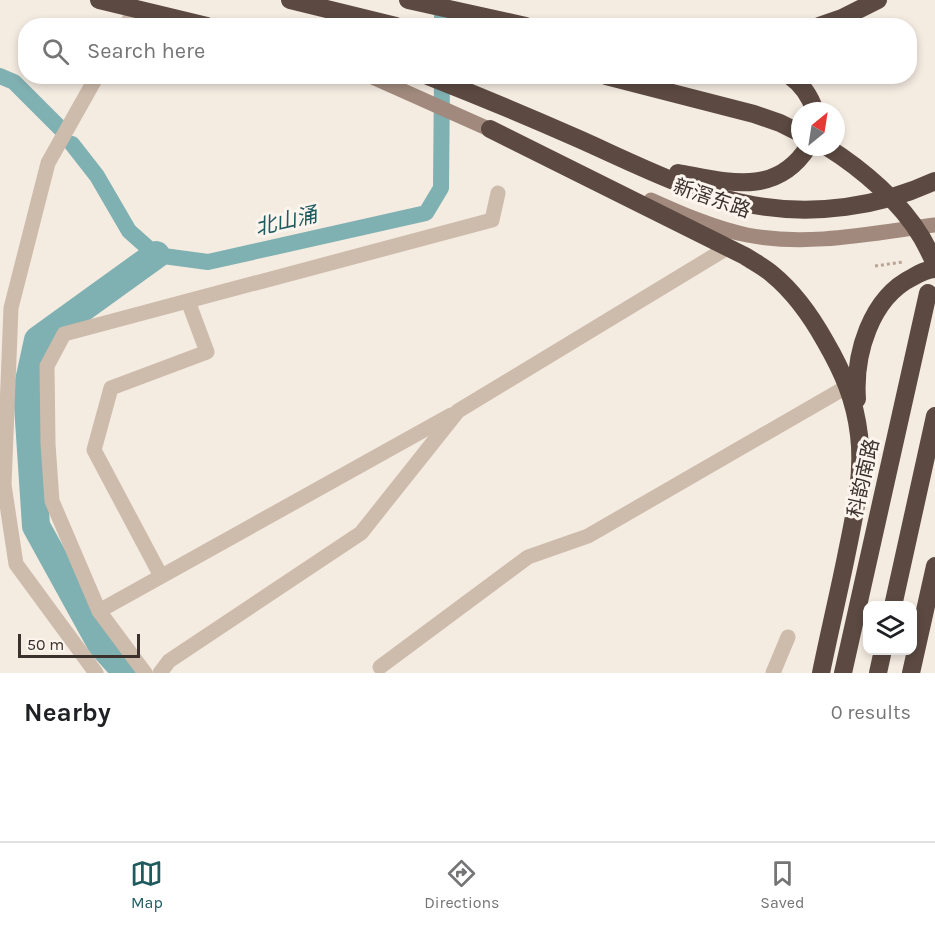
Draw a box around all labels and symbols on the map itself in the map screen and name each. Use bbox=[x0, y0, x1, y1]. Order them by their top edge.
north arrow bbox=[791, 102, 845, 156]
street label: 新滘东路 bbox=[670, 175, 753, 222]
water label: 北山涌 bbox=[253, 202, 321, 240]
street label: 科韵南路 bbox=[843, 437, 884, 520]
scale bar bbox=[18, 631, 140, 658]

